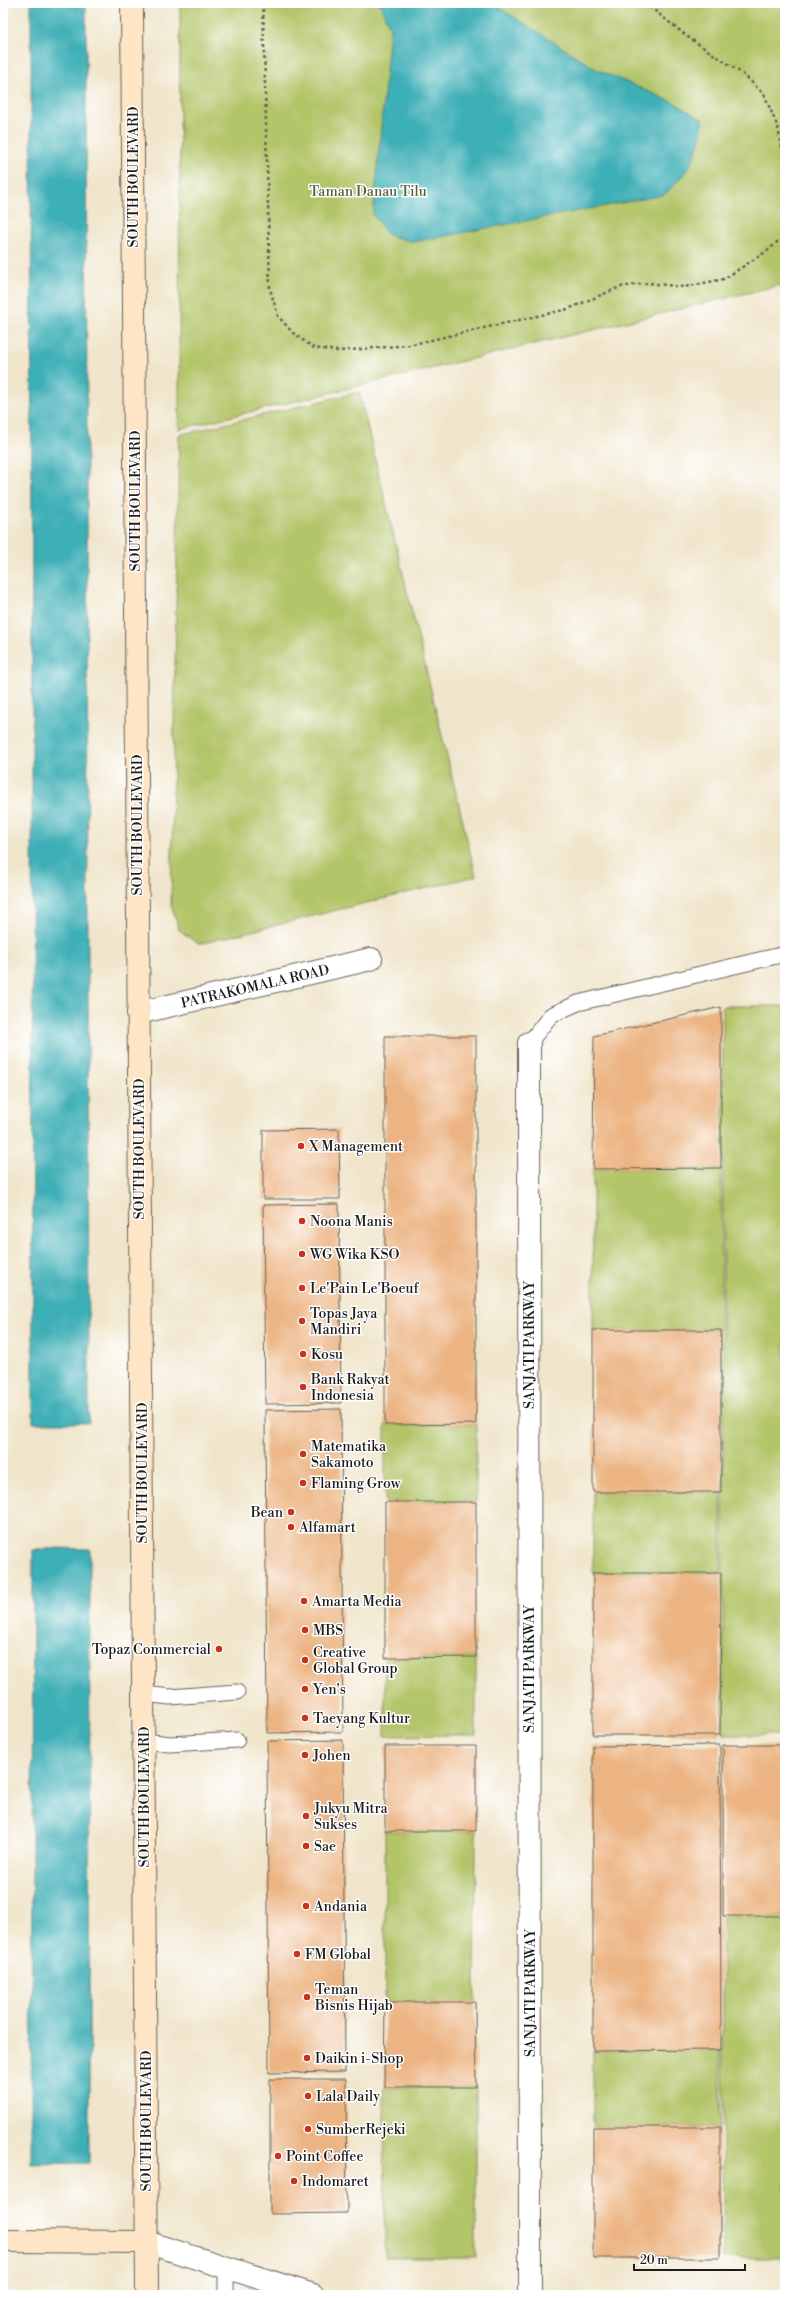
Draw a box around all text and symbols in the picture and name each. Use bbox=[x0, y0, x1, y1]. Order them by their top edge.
street label: SOUTH BOULEVARD bbox=[125, 106, 143, 248]
park label: Taman Danau Tilu bbox=[309, 183, 427, 201]
street label: SOUTH BOULEVARD bbox=[127, 430, 145, 572]
street label: SOUTH BOULEVARD bbox=[129, 754, 147, 896]
street label: PATRAKOMALA ROAD bbox=[179, 961, 331, 1013]
street label: SOUTH BOULEVARD bbox=[131, 1078, 149, 1220]
place label: X Management bbox=[308, 1138, 403, 1156]
marker: X Management bbox=[296, 1141, 306, 1151]
place label: Noona Manis bbox=[310, 1213, 393, 1231]
marker: Noona Manis bbox=[297, 1216, 307, 1226]
place label: WG Wika KSO bbox=[309, 1246, 400, 1264]
marker: WG Wika KSO bbox=[297, 1249, 307, 1259]
place label: Le'Pain Le'Boeuf bbox=[310, 1280, 419, 1298]
street label: SANJATI PARKWAY bbox=[521, 1280, 539, 1409]
marker: Le'Pain Le'Boeuf bbox=[297, 1283, 307, 1293]
place label: Topas Jaya Mandiri bbox=[310, 1305, 378, 1339]
marker: Topas Jaya Mandiri bbox=[297, 1316, 307, 1326]
place label: Kosu bbox=[311, 1346, 343, 1364]
marker: Kosu bbox=[298, 1349, 308, 1359]
place label: Bank Rakyat Indonesia bbox=[310, 1371, 390, 1405]
marker: Bank Rakyat Indonesia bbox=[298, 1382, 308, 1392]
street label: SOUTH BOULEVARD bbox=[134, 1402, 152, 1544]
place label: Matematika Sakamoto bbox=[311, 1438, 387, 1472]
marker: Matematika Sakamoto bbox=[298, 1449, 308, 1459]
place label: Flaming Grow bbox=[311, 1475, 401, 1493]
marker: Flaming Grow bbox=[298, 1478, 308, 1488]
place label: Bean bbox=[250, 1504, 284, 1522]
marker: Bean bbox=[286, 1507, 296, 1517]
place label: Alfamart bbox=[298, 1519, 356, 1537]
marker: Alfamart bbox=[286, 1522, 296, 1532]
place label: Amarta Media bbox=[311, 1593, 403, 1611]
marker: Amarta Media bbox=[299, 1596, 309, 1606]
street label: SANJATI PARKWAY bbox=[521, 1604, 539, 1733]
place label: MBS bbox=[313, 1622, 343, 1640]
marker: MBS bbox=[300, 1625, 310, 1635]
place label: Topaz Commercial bbox=[92, 1641, 211, 1659]
marker: Topaz Commercial bbox=[214, 1644, 224, 1654]
place label: Creative Global Group bbox=[313, 1644, 398, 1678]
marker: Creative Global Group bbox=[300, 1655, 310, 1665]
place label: Yen's bbox=[312, 1681, 346, 1699]
marker: Yen's bbox=[300, 1684, 310, 1694]
place label: Taeyang Kultur bbox=[313, 1710, 410, 1728]
marker: Taeyang Kultur bbox=[300, 1713, 310, 1723]
street label: SOUTH BOULEVARD bbox=[136, 1726, 154, 1868]
place label: Johen bbox=[312, 1747, 351, 1765]
marker: Johen bbox=[300, 1750, 310, 1760]
place label: Jukyu Mitra Sukses bbox=[313, 1800, 389, 1834]
marker: Jukyu Mitra Sukses bbox=[301, 1811, 311, 1821]
place label: Sae bbox=[314, 1838, 336, 1856]
marker: Sae bbox=[301, 1841, 311, 1851]
place label: Andania bbox=[313, 1898, 368, 1916]
marker: Andania bbox=[301, 1901, 311, 1911]
street label: SANJATI PARKWAY bbox=[522, 1928, 540, 2057]
place label: FM Global bbox=[305, 1946, 371, 1964]
marker: FM Global bbox=[292, 1949, 302, 1959]
place label: Teman Bisnis Hijab bbox=[314, 1981, 393, 2015]
marker: Teman Bisnis Hijab bbox=[302, 1992, 312, 2002]
street label: SOUTH BOULEVARD bbox=[138, 2050, 156, 2192]
place label: Daikin i-Shop bbox=[315, 2050, 404, 2068]
marker: Daikin i-Shop bbox=[302, 2053, 312, 2063]
place label: Lala Daily bbox=[316, 2088, 380, 2106]
marker: Lala Daily bbox=[303, 2091, 313, 2101]
place label: SumberRejeki bbox=[316, 2121, 406, 2139]
marker: SumberRejeki bbox=[303, 2124, 313, 2134]
place label: Point Coffee bbox=[286, 2148, 363, 2166]
marker: Point Coffee bbox=[273, 2151, 283, 2161]
place label: Indomaret bbox=[302, 2173, 369, 2191]
marker: Indomaret bbox=[289, 2176, 299, 2186]
scale bar bbox=[634, 2246, 745, 2272]
text: 20 m bbox=[640, 2253, 668, 2268]

